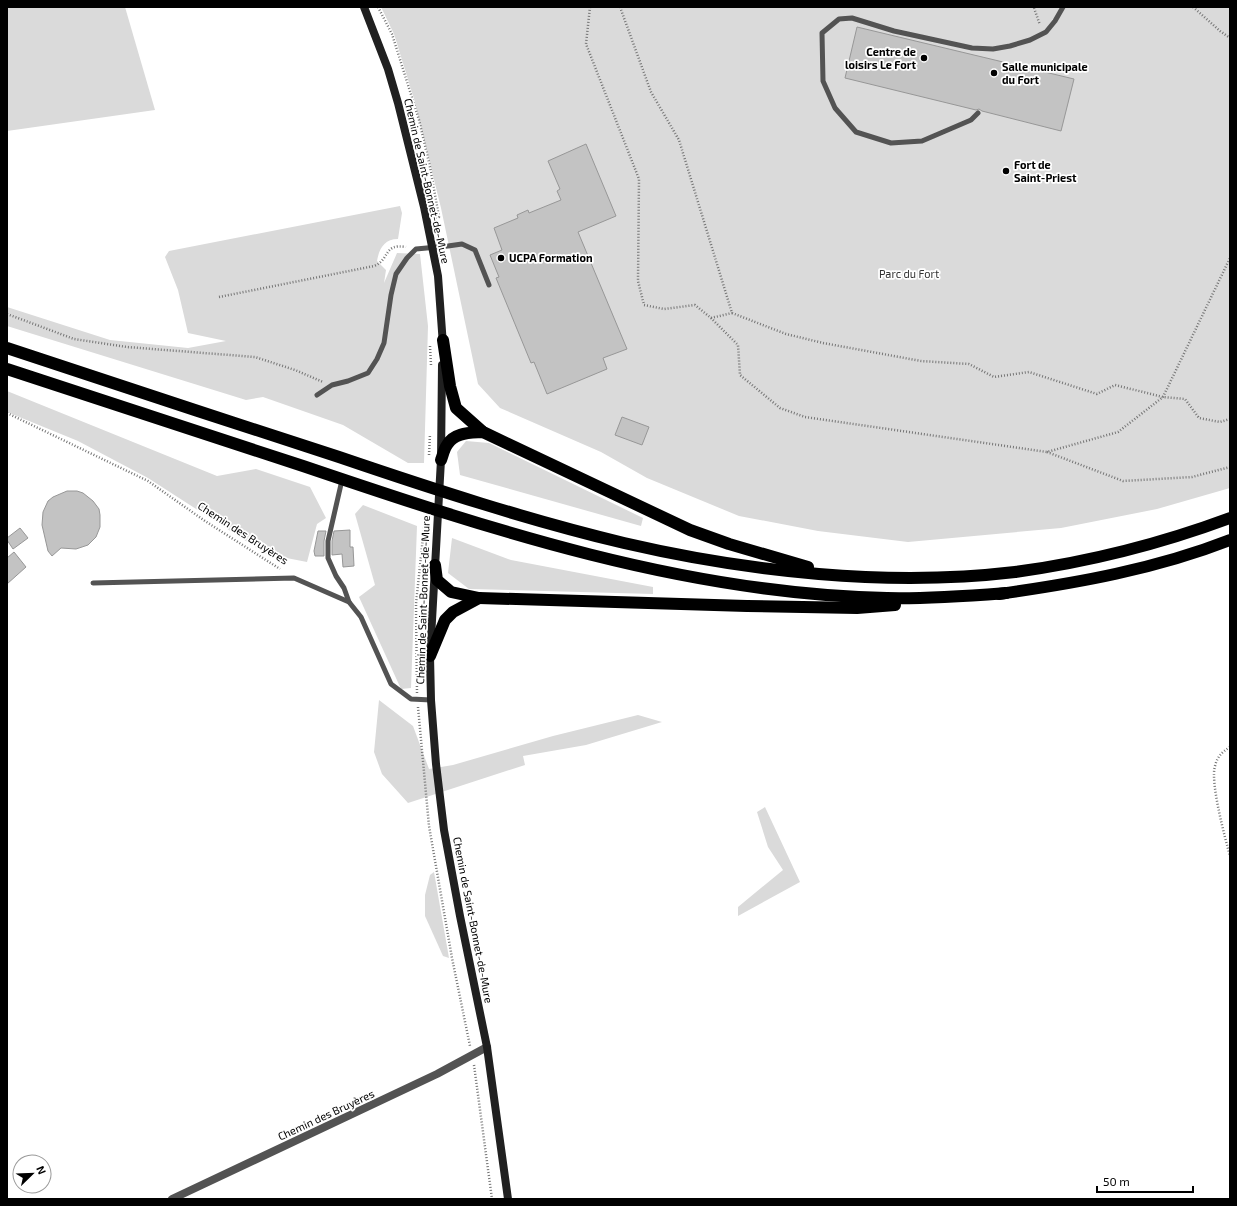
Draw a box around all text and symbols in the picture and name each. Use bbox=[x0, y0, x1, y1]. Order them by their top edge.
place label: Centre de loisirs Le Fort bbox=[845, 45, 916, 71]
marker: Centre de loisirs Le Fort bbox=[919, 53, 929, 63]
place label: Salle municipale du Fort bbox=[1002, 60, 1088, 86]
marker: Salle municipale du Fort bbox=[989, 68, 999, 78]
street label: Chemin de Saint-Bonnet-de-Mure bbox=[402, 97, 453, 265]
place label: Fort de Saint-Priest bbox=[1014, 158, 1077, 184]
marker: Fort de Saint-Priest bbox=[1001, 166, 1011, 176]
place label: UCPA Formation bbox=[509, 251, 593, 264]
marker: UCPA Formation bbox=[496, 253, 506, 263]
park label: Parc du Fort bbox=[879, 267, 939, 280]
street label: Chemin des Bruyères bbox=[196, 499, 291, 567]
street label: Chemin de Saint-Bonnet-de-Mure bbox=[413, 515, 432, 685]
street label: Chemin de Saint-Bonnet-de-Mure bbox=[451, 836, 496, 1004]
street label: Chemin des Bruyères bbox=[275, 1086, 376, 1143]
north arrow bbox=[12, 1154, 52, 1194]
text: N bbox=[34, 1164, 49, 1176]
scale bar bbox=[1097, 1168, 1193, 1194]
text: 50 m bbox=[1103, 1174, 1130, 1188]

